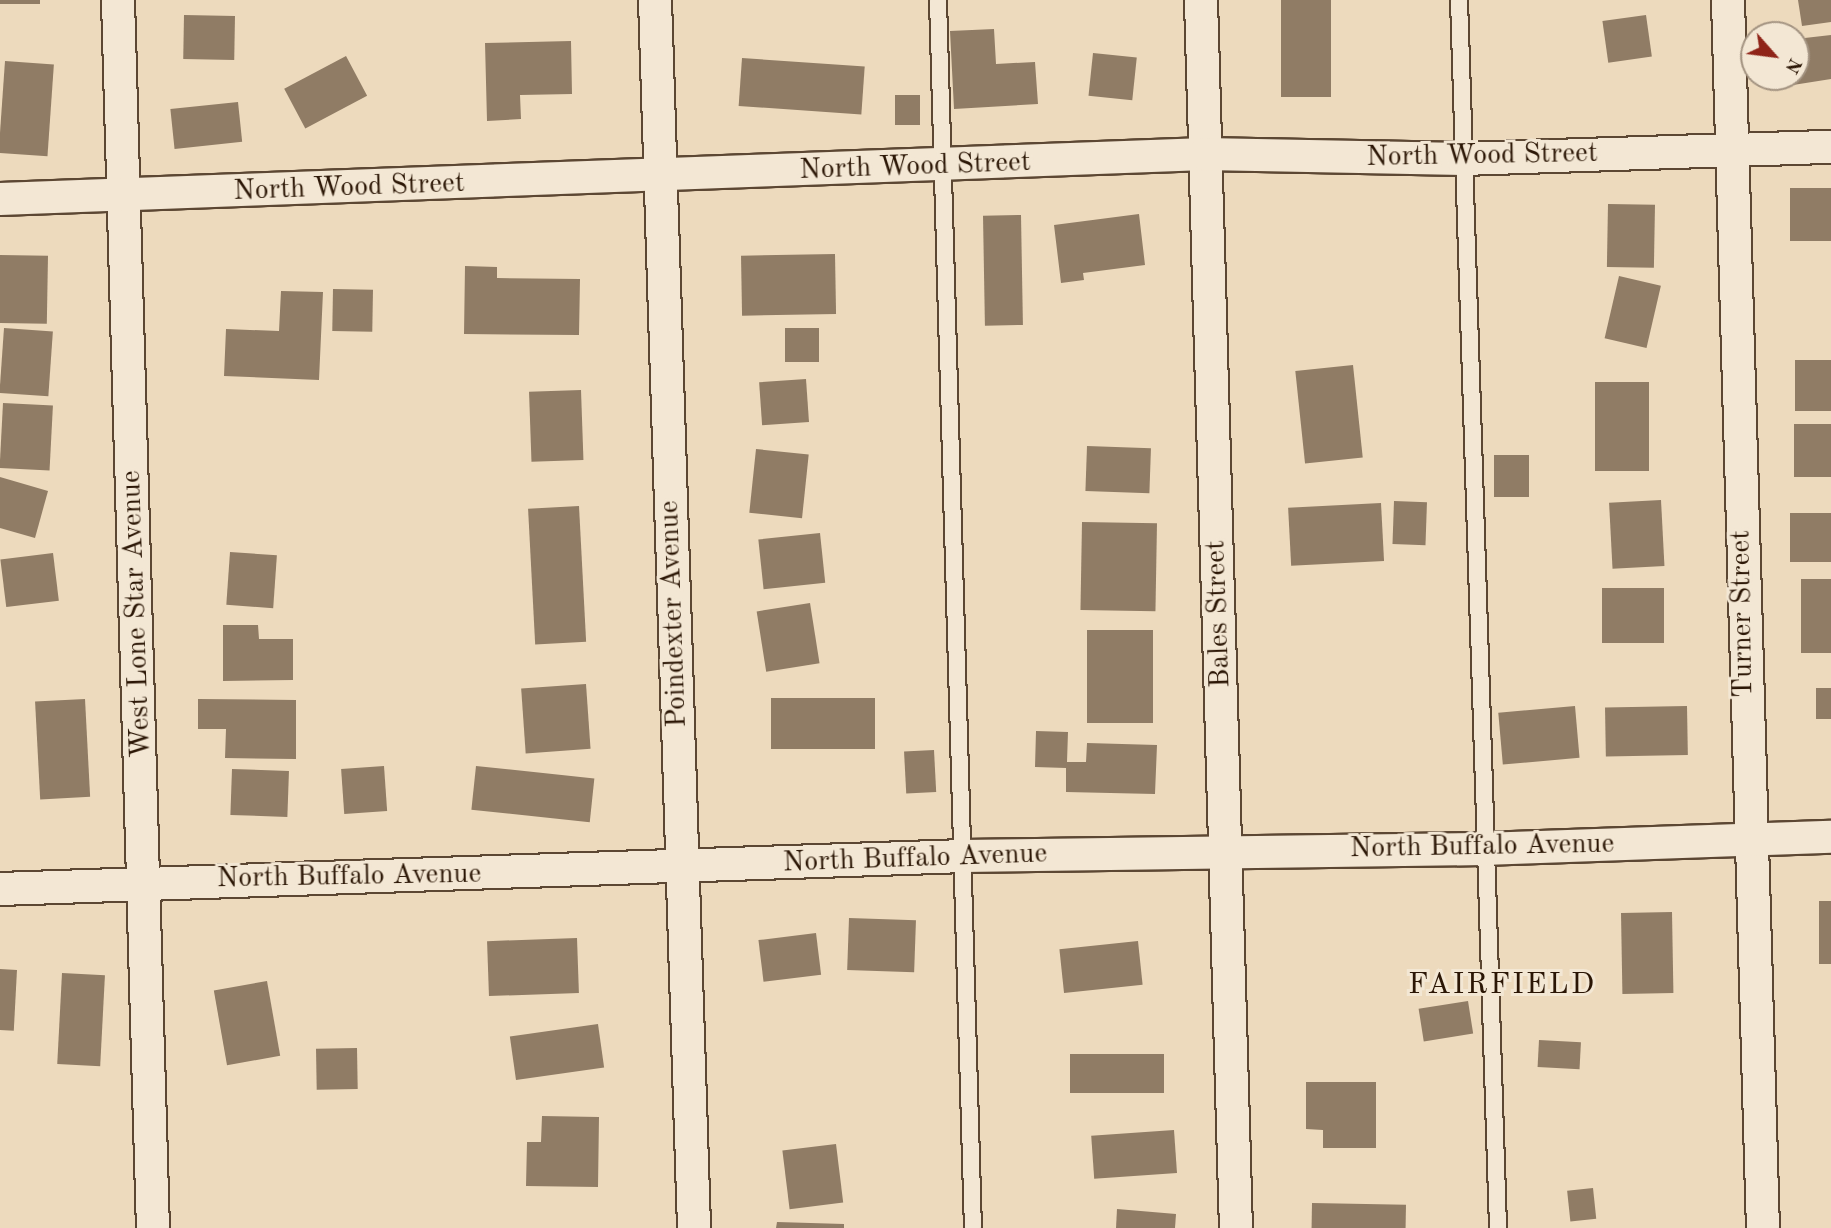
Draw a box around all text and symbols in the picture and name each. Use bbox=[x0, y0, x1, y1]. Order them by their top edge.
north arrow bbox=[1740, 21, 1810, 91]
text: N bbox=[1780, 54, 1804, 76]
street label: North Wood Street bbox=[1366, 137, 1598, 175]
street label: North Wood Street bbox=[799, 146, 1031, 188]
street label: North Wood Street bbox=[233, 167, 465, 209]
street label: West Lone Star Avenue bbox=[115, 470, 159, 758]
street label: Poindexter Avenue bbox=[653, 500, 695, 728]
street label: Turner Street bbox=[1725, 530, 1761, 698]
street label: Bales Street bbox=[1200, 540, 1238, 688]
street label: North Buffalo Avenue bbox=[1349, 828, 1615, 866]
street label: North Buffalo Avenue bbox=[782, 838, 1048, 880]
street label: North Buffalo Avenue bbox=[216, 858, 482, 896]
district label: FAIRFIELD bbox=[1409, 967, 1595, 1003]

